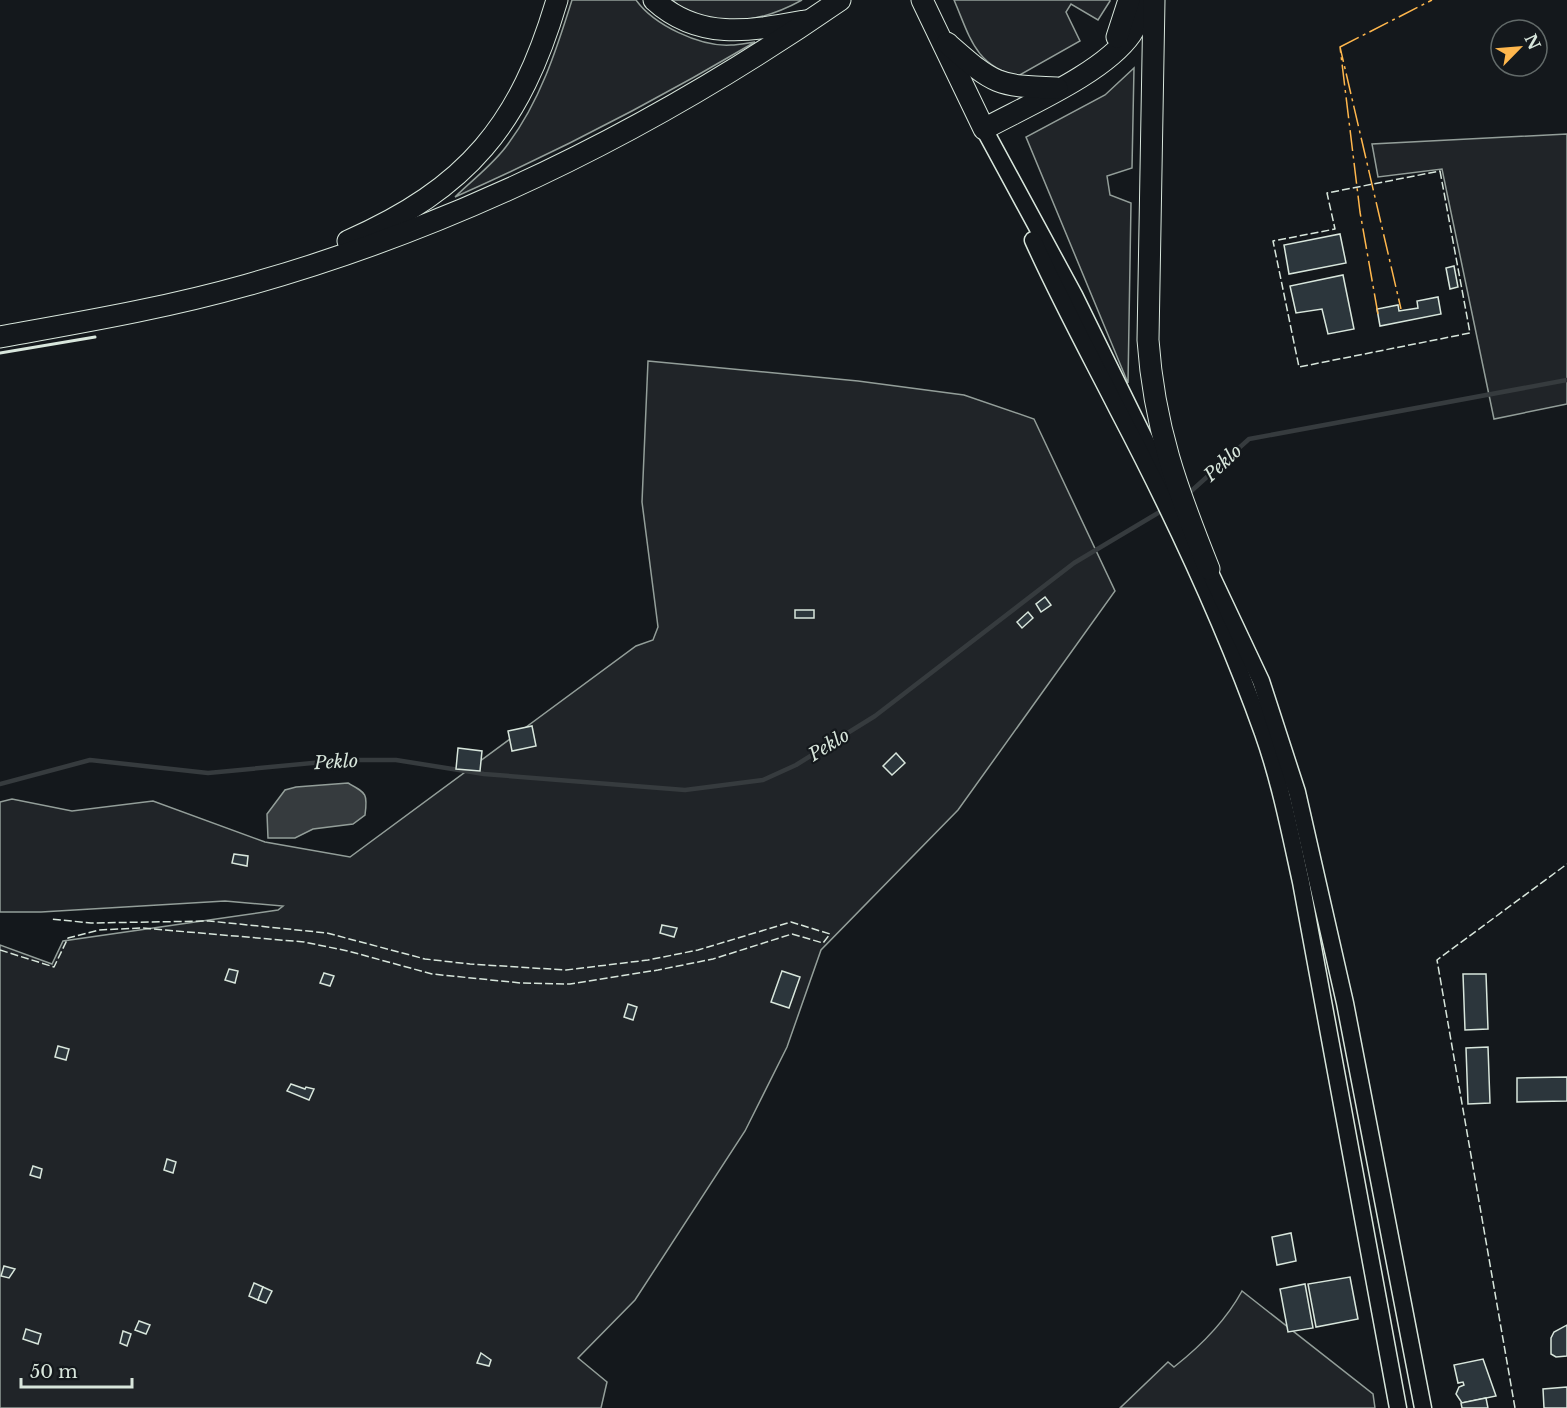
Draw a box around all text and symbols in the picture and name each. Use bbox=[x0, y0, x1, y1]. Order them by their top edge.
north arrow bbox=[1489, 18, 1549, 78]
text: N bbox=[1520, 31, 1545, 53]
water label: Peklo bbox=[1199, 440, 1247, 487]
water label: Peklo bbox=[804, 724, 854, 767]
water label: Peklo bbox=[312, 750, 359, 774]
scale bar bbox=[21, 1351, 132, 1389]
text: 50 m bbox=[30, 1361, 78, 1383]

